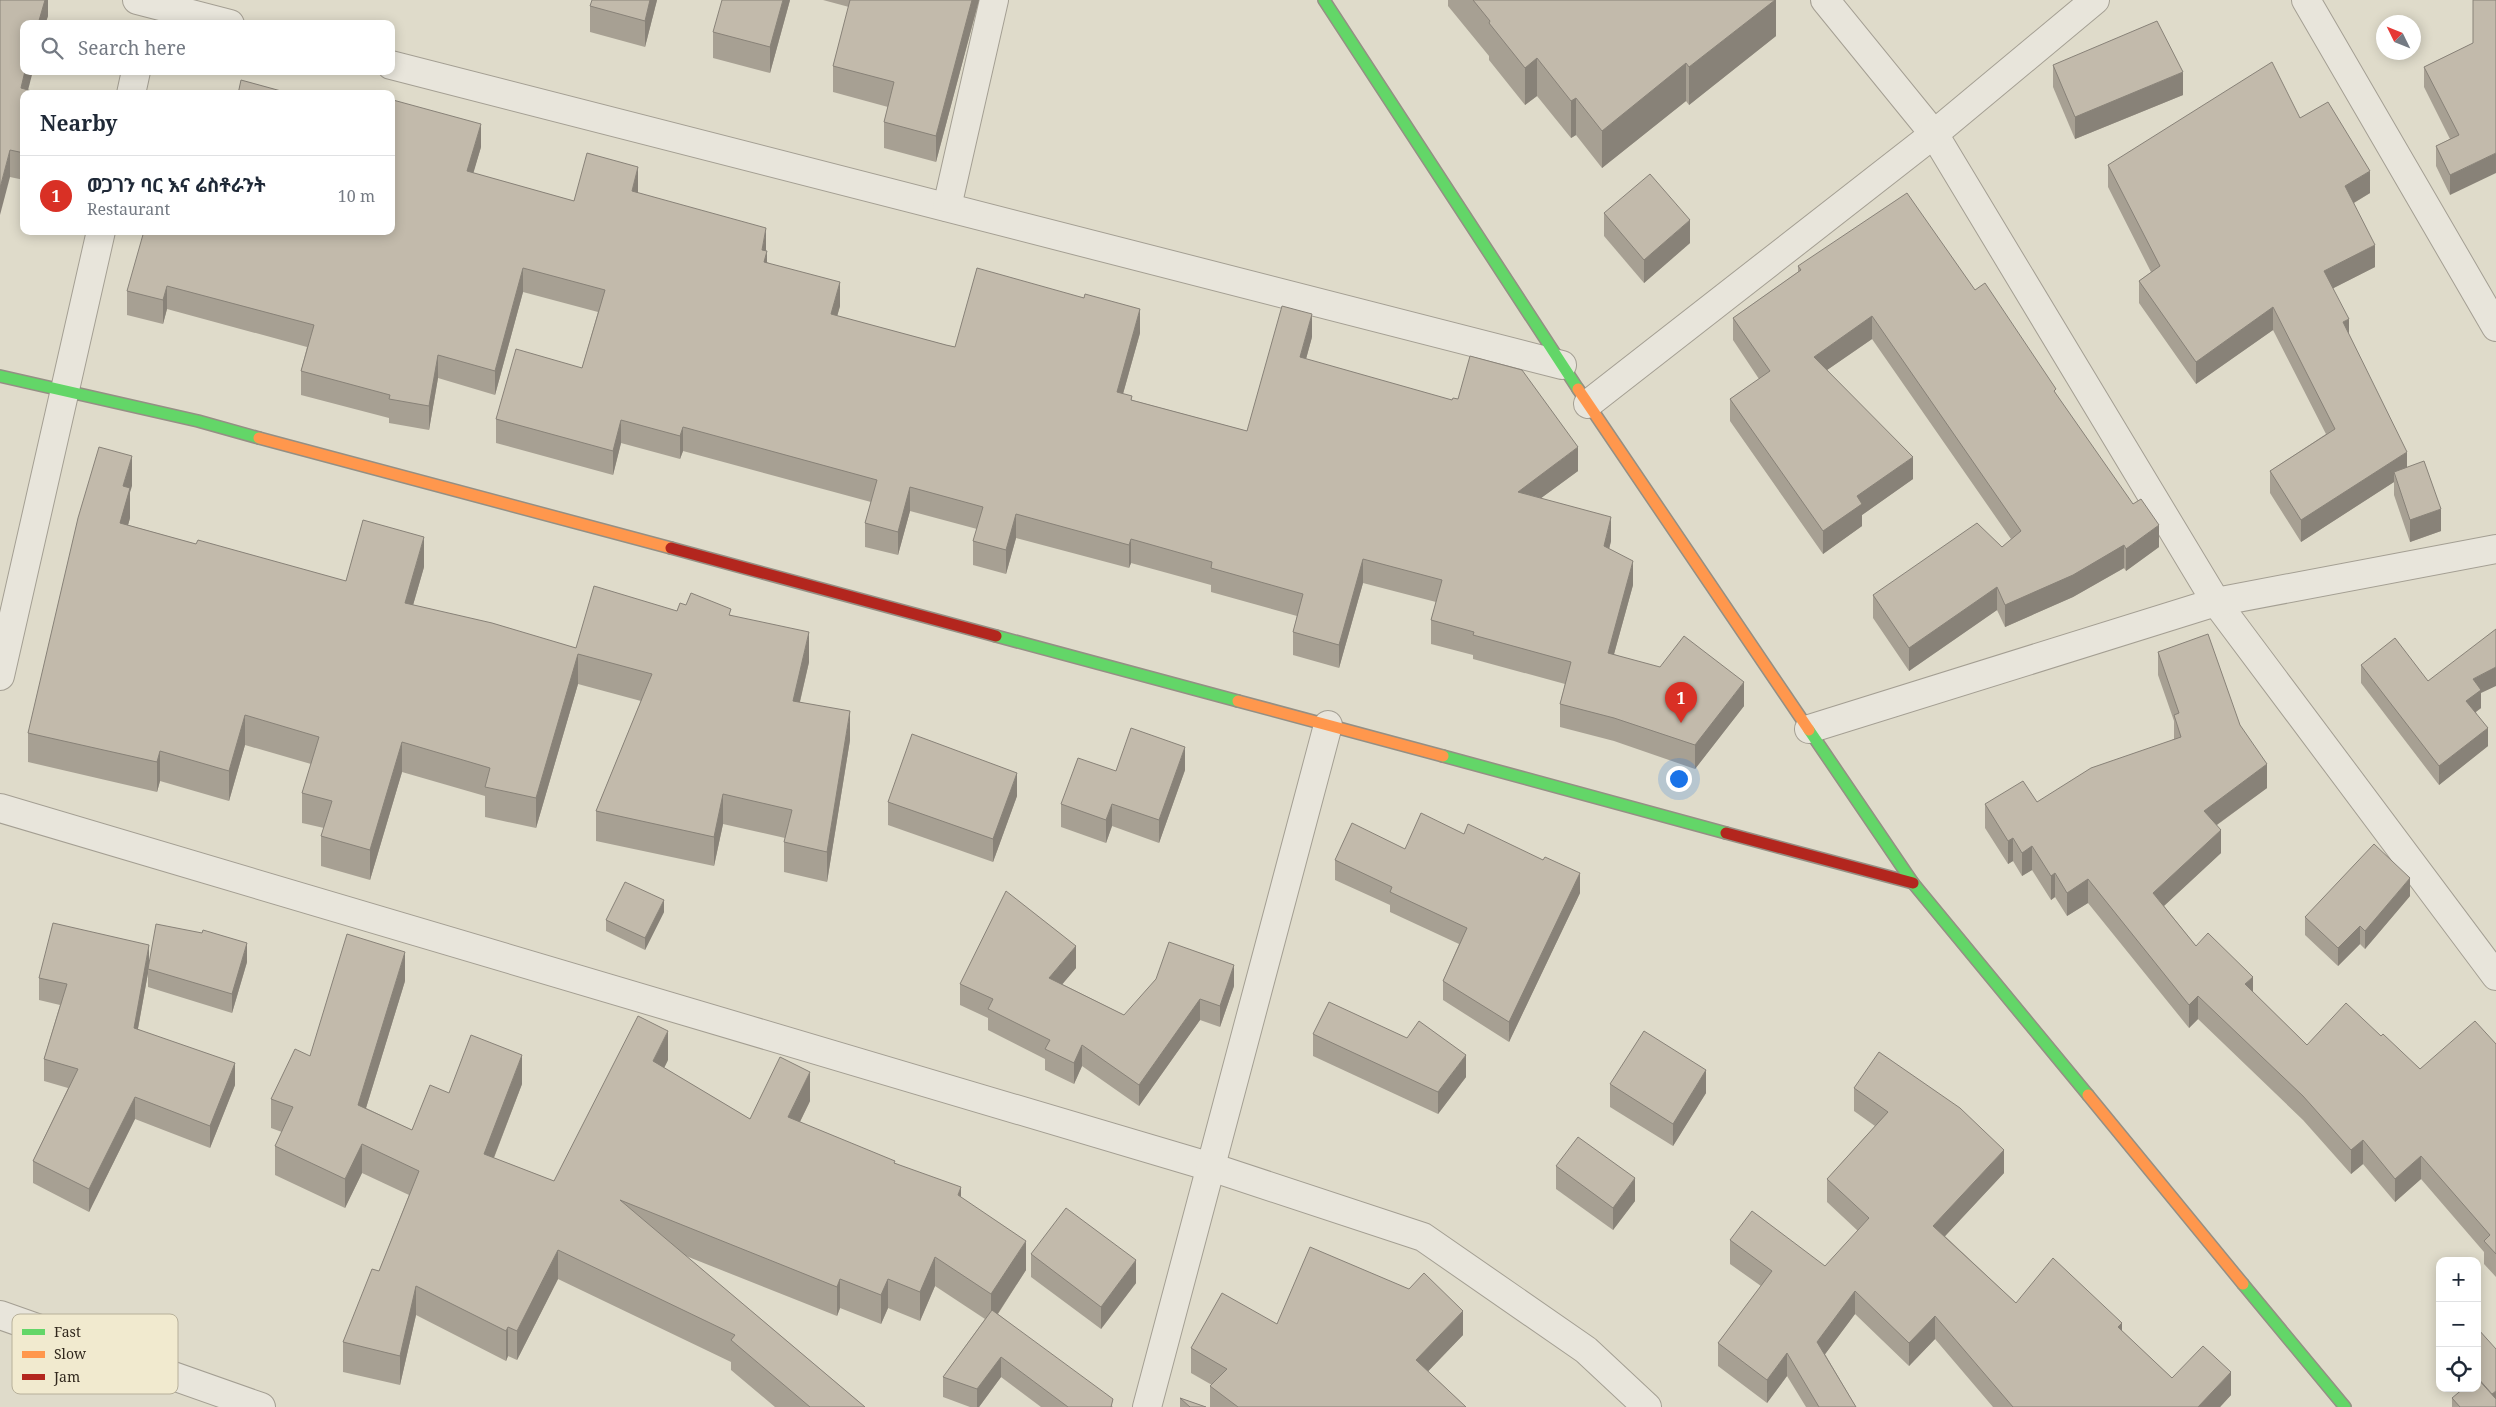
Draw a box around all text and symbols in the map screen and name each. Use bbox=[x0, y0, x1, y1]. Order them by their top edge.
north arrow bbox=[2376, 15, 2421, 60]
search box bbox=[20, 20, 395, 75]
icon: search bbox=[38, 34, 66, 62]
text: Search here bbox=[78, 35, 186, 61]
text: Nearby bbox=[40, 109, 118, 137]
text: ወጋገን ባር እና ሬስቶራንት bbox=[87, 172, 266, 198]
text: 1 bbox=[51, 185, 61, 207]
text: 10 m bbox=[338, 185, 375, 207]
text: Restaurant bbox=[87, 198, 170, 220]
pin: 1 bbox=[1665, 682, 1697, 723]
your location bbox=[1666, 766, 1692, 792]
map controls bbox=[2436, 1257, 2481, 1392]
button: + bbox=[2436, 1257, 2481, 1302]
button: − bbox=[2436, 1302, 2481, 1347]
legend bbox=[12, 1314, 178, 1394]
text: Fast bbox=[54, 1322, 81, 1341]
text: Slow bbox=[54, 1344, 87, 1363]
button: locate bbox=[2436, 1347, 2481, 1392]
text: Jam bbox=[53, 1367, 80, 1386]

